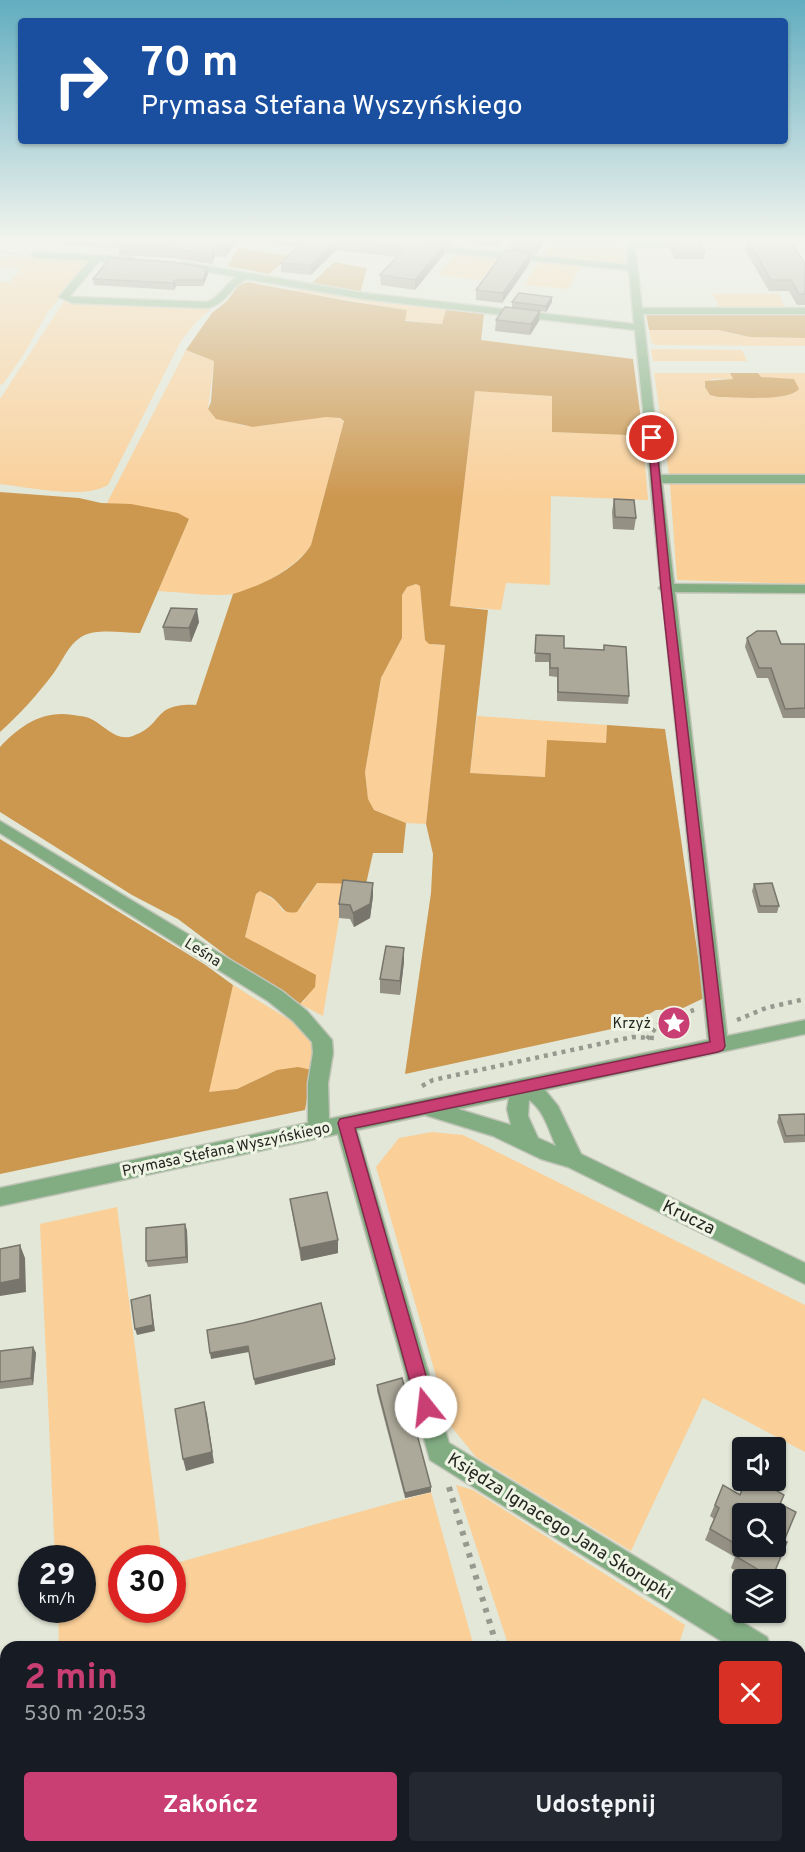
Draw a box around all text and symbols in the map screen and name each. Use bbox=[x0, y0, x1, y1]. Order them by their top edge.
text: 70 m bbox=[141, 38, 239, 91]
icon: right bbox=[42, 42, 120, 120]
text: Prymasa Stefana Wyszyńskiego bbox=[141, 90, 523, 124]
pin bbox=[626, 412, 677, 463]
icon: arrive bbox=[635, 421, 668, 454]
street label: Leśna bbox=[180, 935, 224, 972]
place icon: Krzyż bbox=[656, 1005, 692, 1041]
place label: Krzyż bbox=[612, 1015, 651, 1034]
street label: Prymasa Stefana Wyszyńskiego bbox=[121, 1119, 332, 1182]
street label: Krucza bbox=[658, 1196, 719, 1241]
position arrow bbox=[394, 1375, 458, 1439]
map controls bbox=[732, 1437, 786, 1623]
button: sound bbox=[732, 1437, 786, 1491]
street label: Księdza Ignacego Jana Skorupki bbox=[442, 1448, 676, 1606]
button: search bbox=[732, 1503, 786, 1557]
speed limit sign: 30 bbox=[108, 1545, 186, 1623]
text: 29 bbox=[39, 1558, 75, 1595]
button: layers bbox=[732, 1569, 786, 1623]
text: km/h bbox=[39, 1590, 75, 1609]
text: 2 min bbox=[24, 1656, 118, 1702]
button: close bbox=[719, 1661, 782, 1724]
text: 530 m · 20:53 bbox=[24, 1702, 146, 1728]
button: Zakończ bbox=[24, 1772, 397, 1841]
button: Udostępnij bbox=[409, 1772, 782, 1841]

